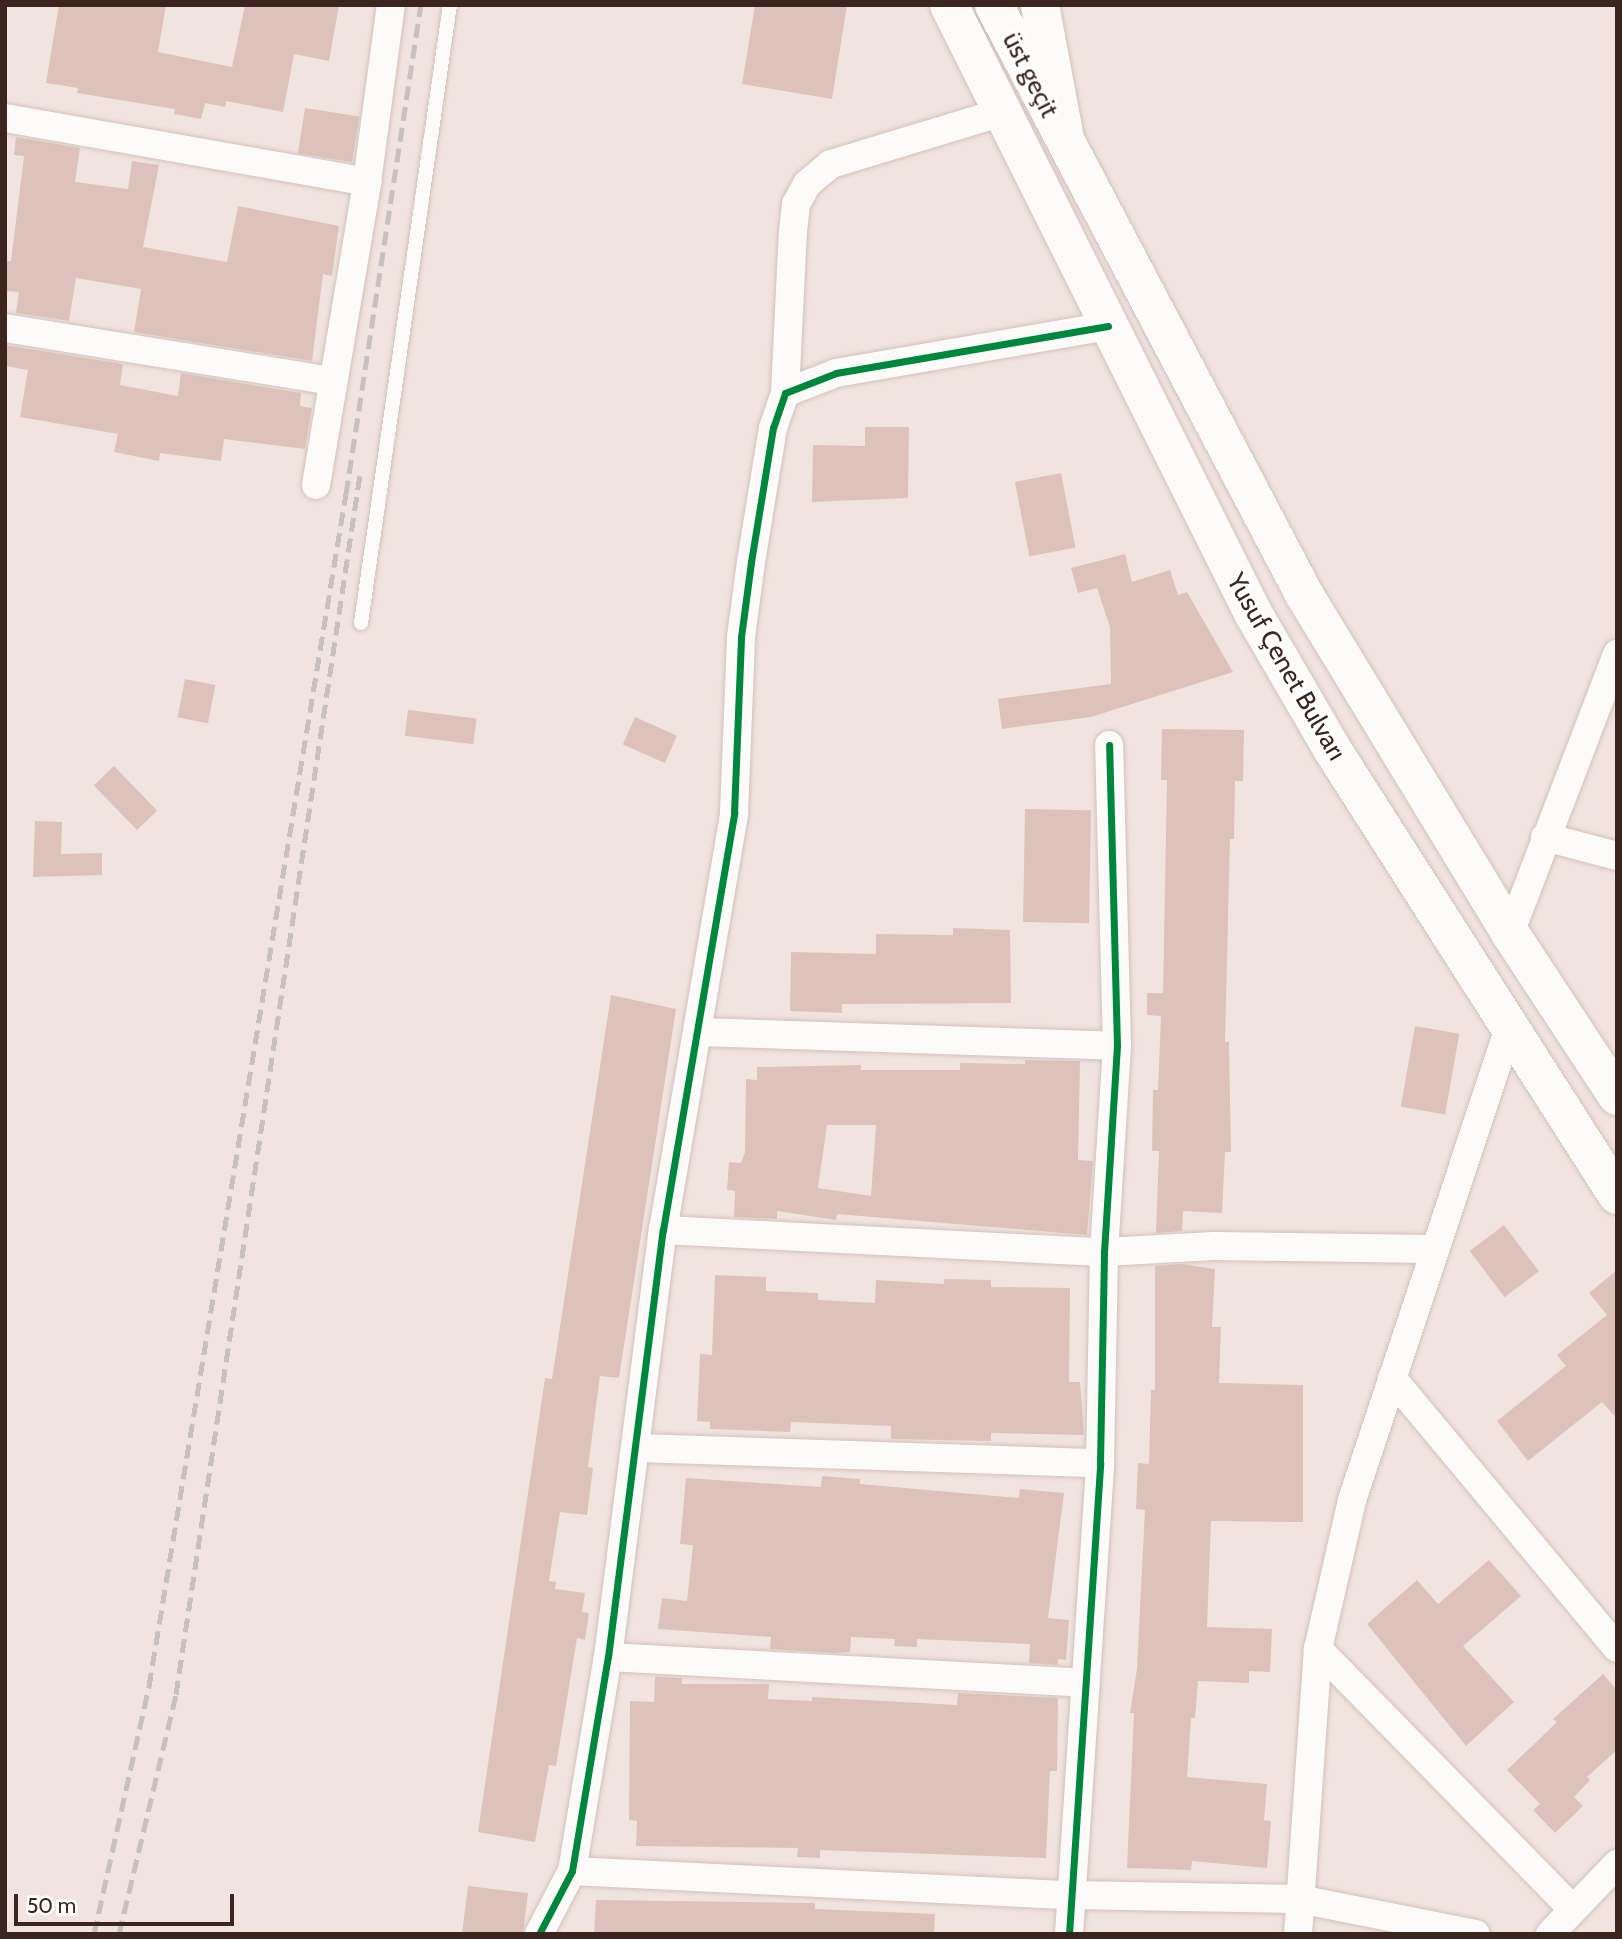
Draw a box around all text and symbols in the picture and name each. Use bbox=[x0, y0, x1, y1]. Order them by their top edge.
street label: üst geçit bbox=[995, 27, 1065, 123]
street label: Yusuf Çenet Bulvarı bbox=[1220, 568, 1352, 766]
scale bar bbox=[18, 1880, 238, 1924]
text: 50 m bbox=[27, 1893, 76, 1918]

